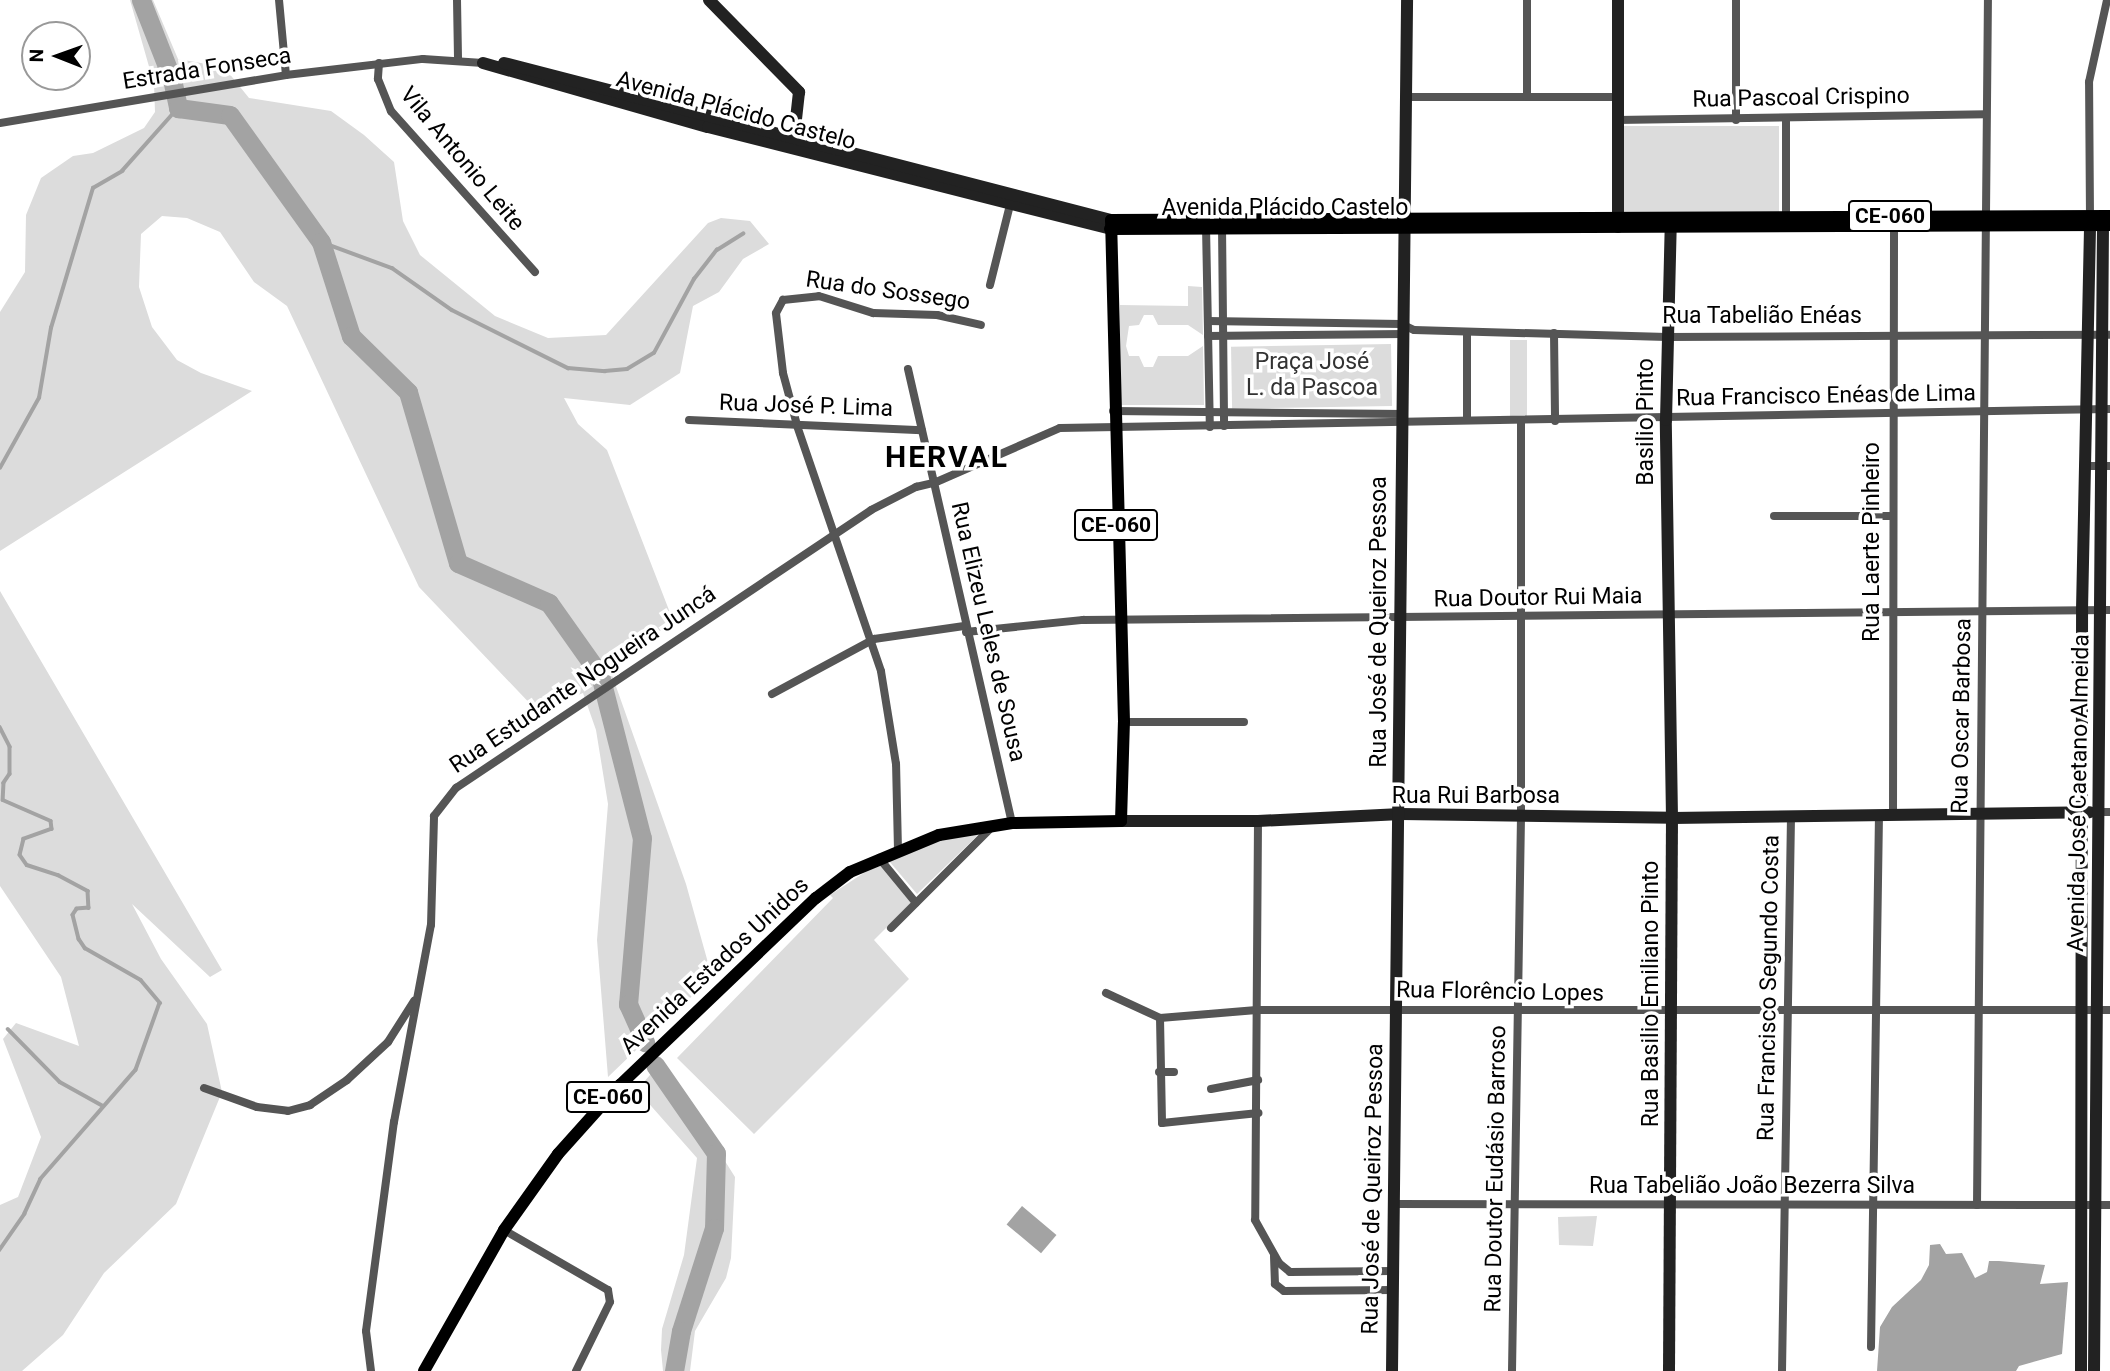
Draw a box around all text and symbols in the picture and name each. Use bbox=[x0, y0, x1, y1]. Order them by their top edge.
north arrow bbox=[21, 21, 91, 91]
street label: Estrada Fonseca bbox=[121, 42, 293, 96]
text: N bbox=[25, 49, 48, 63]
street label: Avenida Plácido Castelo bbox=[613, 66, 859, 156]
street label: Vila Antonio Leite bbox=[394, 81, 530, 237]
street label: Rua Pascoal Crispino bbox=[1692, 82, 1910, 114]
street label: Avenida Plácido Castelo bbox=[1162, 194, 1408, 222]
road number: CE-060 bbox=[1848, 198, 1932, 234]
street label: Rua do Sossego bbox=[804, 266, 972, 316]
street label: Rua Tabelião Enéas bbox=[1662, 302, 1862, 330]
park label: Praça José L. da Pascoa bbox=[1246, 348, 1378, 402]
street label: Basilio Pinto bbox=[1632, 358, 1660, 486]
street label: Rua Francisco Enéas de Lima bbox=[1676, 380, 1976, 412]
street label: Rua José P. Lima bbox=[719, 389, 893, 423]
district label: HERVAL bbox=[886, 439, 1008, 475]
street label: Rua Laerte Pinheiro bbox=[1858, 442, 1886, 642]
street label: Rua José de Queiroz Pessoa bbox=[1365, 476, 1393, 768]
street label: Rua Elizeu Leles de Sousa bbox=[945, 499, 1031, 765]
road number: CE-060 bbox=[1074, 508, 1158, 542]
street label: Rua Estudante Nogueira Juncá bbox=[445, 581, 721, 779]
street label: Rua Doutor Rui Maia bbox=[1433, 582, 1643, 614]
street label: Rua Oscar Barbosa bbox=[1946, 618, 1978, 814]
street label: Avenida José Caetano Almeida bbox=[2062, 634, 2096, 952]
street label: Rua Rui Barbosa bbox=[1392, 782, 1560, 810]
street label: Rua Francisco Segundo Costa bbox=[1753, 835, 1785, 1141]
street label: Rua Basilio Emiliano Pinto bbox=[1637, 861, 1665, 1127]
street label: Avenida Estados Unidos bbox=[615, 872, 815, 1060]
street label: Rua Florêncio Lopes bbox=[1396, 976, 1604, 1008]
street label: Rua Doutor Eudásio Barroso bbox=[1480, 1025, 1512, 1313]
street label: Rua José de Queiroz Pessoa bbox=[1357, 1043, 1389, 1335]
road number: CE-060 bbox=[566, 1080, 650, 1114]
street label: Rua Tabelião João Bezerra Silva bbox=[1589, 1172, 1915, 1200]

